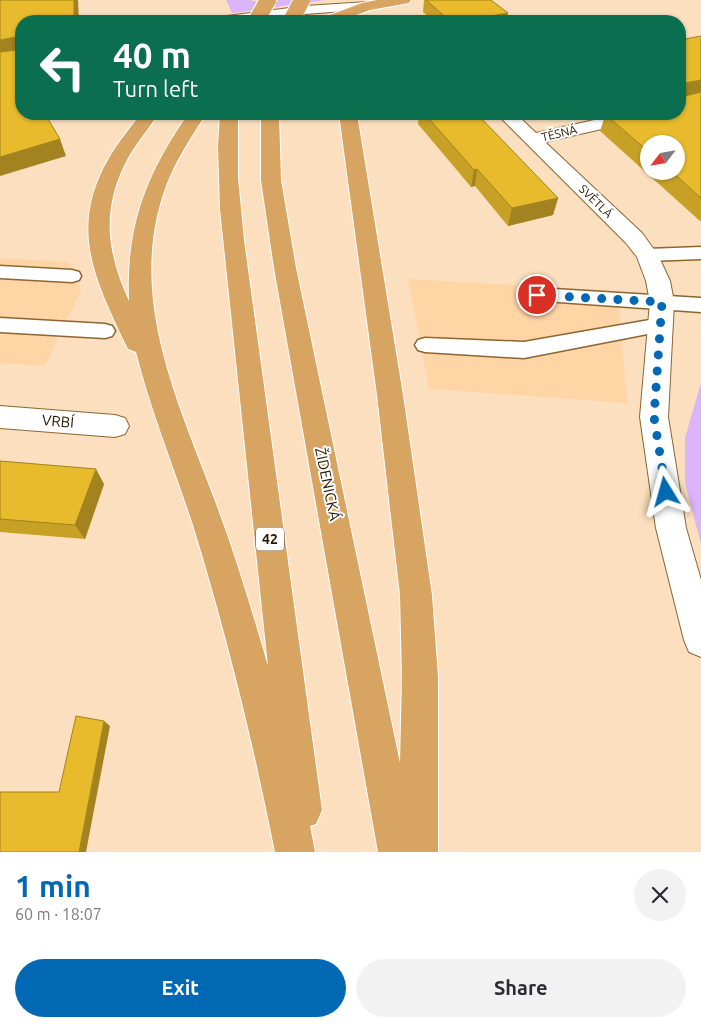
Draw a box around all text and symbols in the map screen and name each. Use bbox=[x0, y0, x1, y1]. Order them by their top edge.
icon: left bbox=[30, 35, 95, 100]
text: 40 m bbox=[113, 35, 191, 75]
text: Turn left bbox=[113, 76, 198, 101]
street label: TĚSNÁ bbox=[540, 123, 578, 143]
north arrow bbox=[640, 135, 685, 180]
map controls bbox=[640, 135, 685, 180]
street label: SVĚTLÁ bbox=[577, 182, 616, 220]
pin bbox=[516, 274, 558, 316]
icon: arrive bbox=[523, 281, 551, 309]
street label: VRBÍ bbox=[41, 411, 75, 431]
street label: ŽIDENICKÁ bbox=[312, 446, 344, 522]
position arrow bbox=[639, 465, 691, 517]
road number: 42 bbox=[256, 528, 284, 550]
text: 1 min bbox=[15, 869, 91, 903]
button: close bbox=[634, 869, 686, 921]
text: 60 m · 18:07 bbox=[15, 905, 102, 923]
button: Exit bbox=[15, 959, 346, 1017]
button: Share bbox=[356, 959, 686, 1017]

